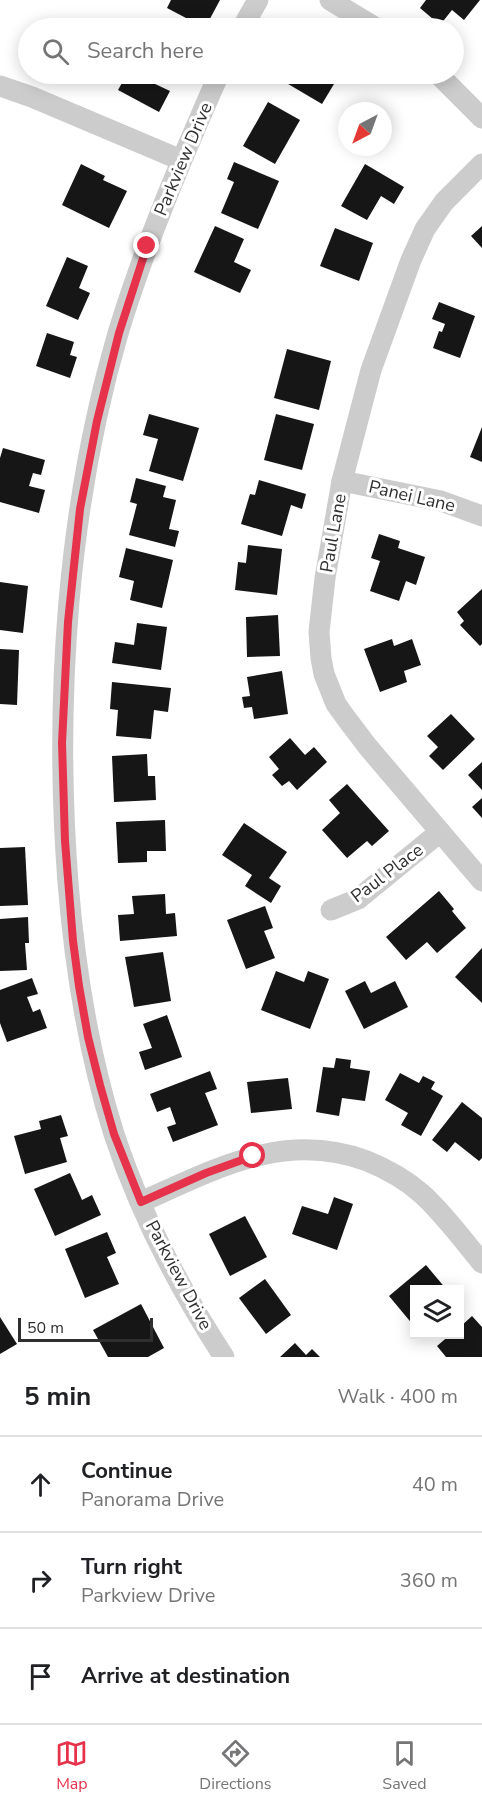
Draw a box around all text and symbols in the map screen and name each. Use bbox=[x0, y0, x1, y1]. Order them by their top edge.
search box bbox=[18, 18, 464, 84]
icon: search bbox=[39, 35, 72, 68]
text: Search here bbox=[87, 36, 204, 66]
street label: Parkview Drive bbox=[148, 99, 218, 219]
north arrow bbox=[338, 102, 392, 156]
route end bbox=[133, 232, 159, 258]
street label: Panei Lane bbox=[366, 474, 458, 518]
street label: Paul Lane bbox=[314, 492, 352, 574]
street label: Paul Place bbox=[346, 838, 428, 908]
route start bbox=[239, 1142, 265, 1168]
street label: Parkview Drive bbox=[140, 1216, 218, 1334]
map controls bbox=[410, 1285, 464, 1339]
button: layers bbox=[410, 1285, 464, 1339]
scale bar bbox=[18, 1315, 153, 1342]
text: 50 m bbox=[27, 1317, 64, 1339]
text: 5 min bbox=[24, 1379, 91, 1414]
text: Walk · 400 m bbox=[338, 1383, 458, 1410]
text: Continue bbox=[81, 1456, 172, 1486]
icon: ahead bbox=[24, 1468, 57, 1501]
text: 40 m bbox=[412, 1471, 458, 1498]
text: Panorama Drive bbox=[81, 1486, 224, 1513]
text: Turn right bbox=[81, 1552, 182, 1582]
icon: right bbox=[24, 1564, 57, 1597]
text: 360 m bbox=[400, 1567, 458, 1594]
text: Parkview Drive bbox=[81, 1582, 215, 1609]
icon: arrive bbox=[24, 1660, 57, 1693]
text: Arrive at destination bbox=[81, 1661, 290, 1691]
tab: Map bbox=[55, 1737, 88, 1795]
tab: Directions bbox=[199, 1737, 271, 1795]
tab: Saved bbox=[382, 1737, 427, 1795]

